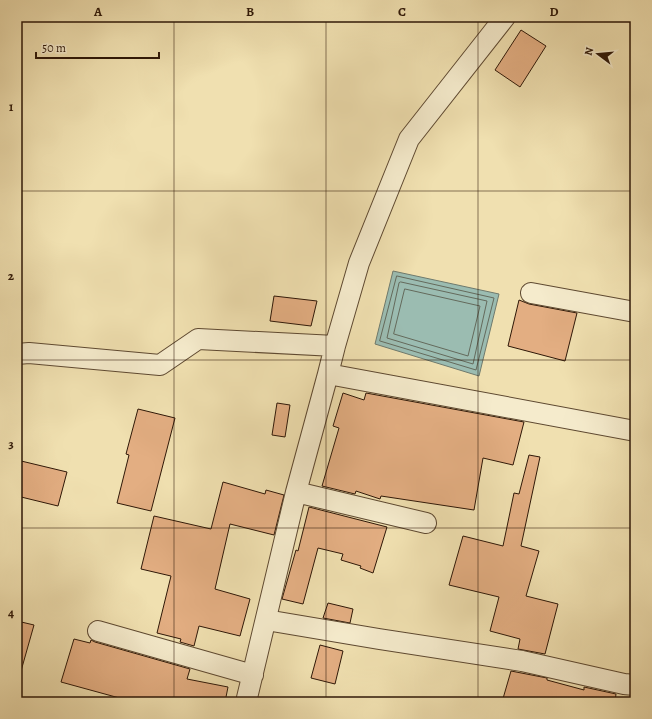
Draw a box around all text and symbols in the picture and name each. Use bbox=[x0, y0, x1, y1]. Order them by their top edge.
text: A bbox=[93, 3, 103, 20]
text: B bbox=[246, 3, 254, 20]
text: C bbox=[398, 3, 406, 20]
text: D bbox=[549, 3, 559, 20]
scale bar bbox=[36, 34, 159, 60]
north arrow bbox=[578, 34, 618, 74]
text: 50 m bbox=[42, 40, 66, 56]
text: N bbox=[581, 45, 597, 57]
text: 1 bbox=[9, 98, 14, 115]
text: 2 bbox=[8, 267, 15, 284]
text: 3 bbox=[8, 435, 14, 452]
text: 4 bbox=[8, 604, 14, 621]

